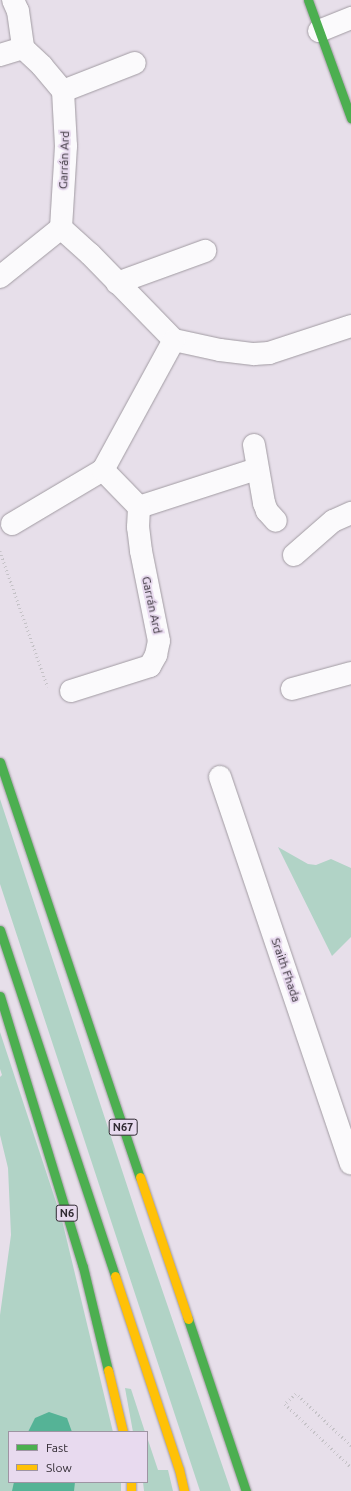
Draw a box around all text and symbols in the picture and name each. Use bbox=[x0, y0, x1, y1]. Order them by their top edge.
street label: Garrán Ard bbox=[56, 131, 72, 189]
street label: Garrán Ard bbox=[139, 575, 165, 635]
street label: Sraith Fhada bbox=[268, 936, 304, 1004]
road number: N67 bbox=[108, 1118, 138, 1136]
road number: N6 bbox=[55, 1204, 79, 1222]
legend bbox=[8, 1431, 148, 1483]
text: Fast bbox=[46, 1441, 68, 1454]
text: Slow bbox=[46, 1461, 72, 1474]

